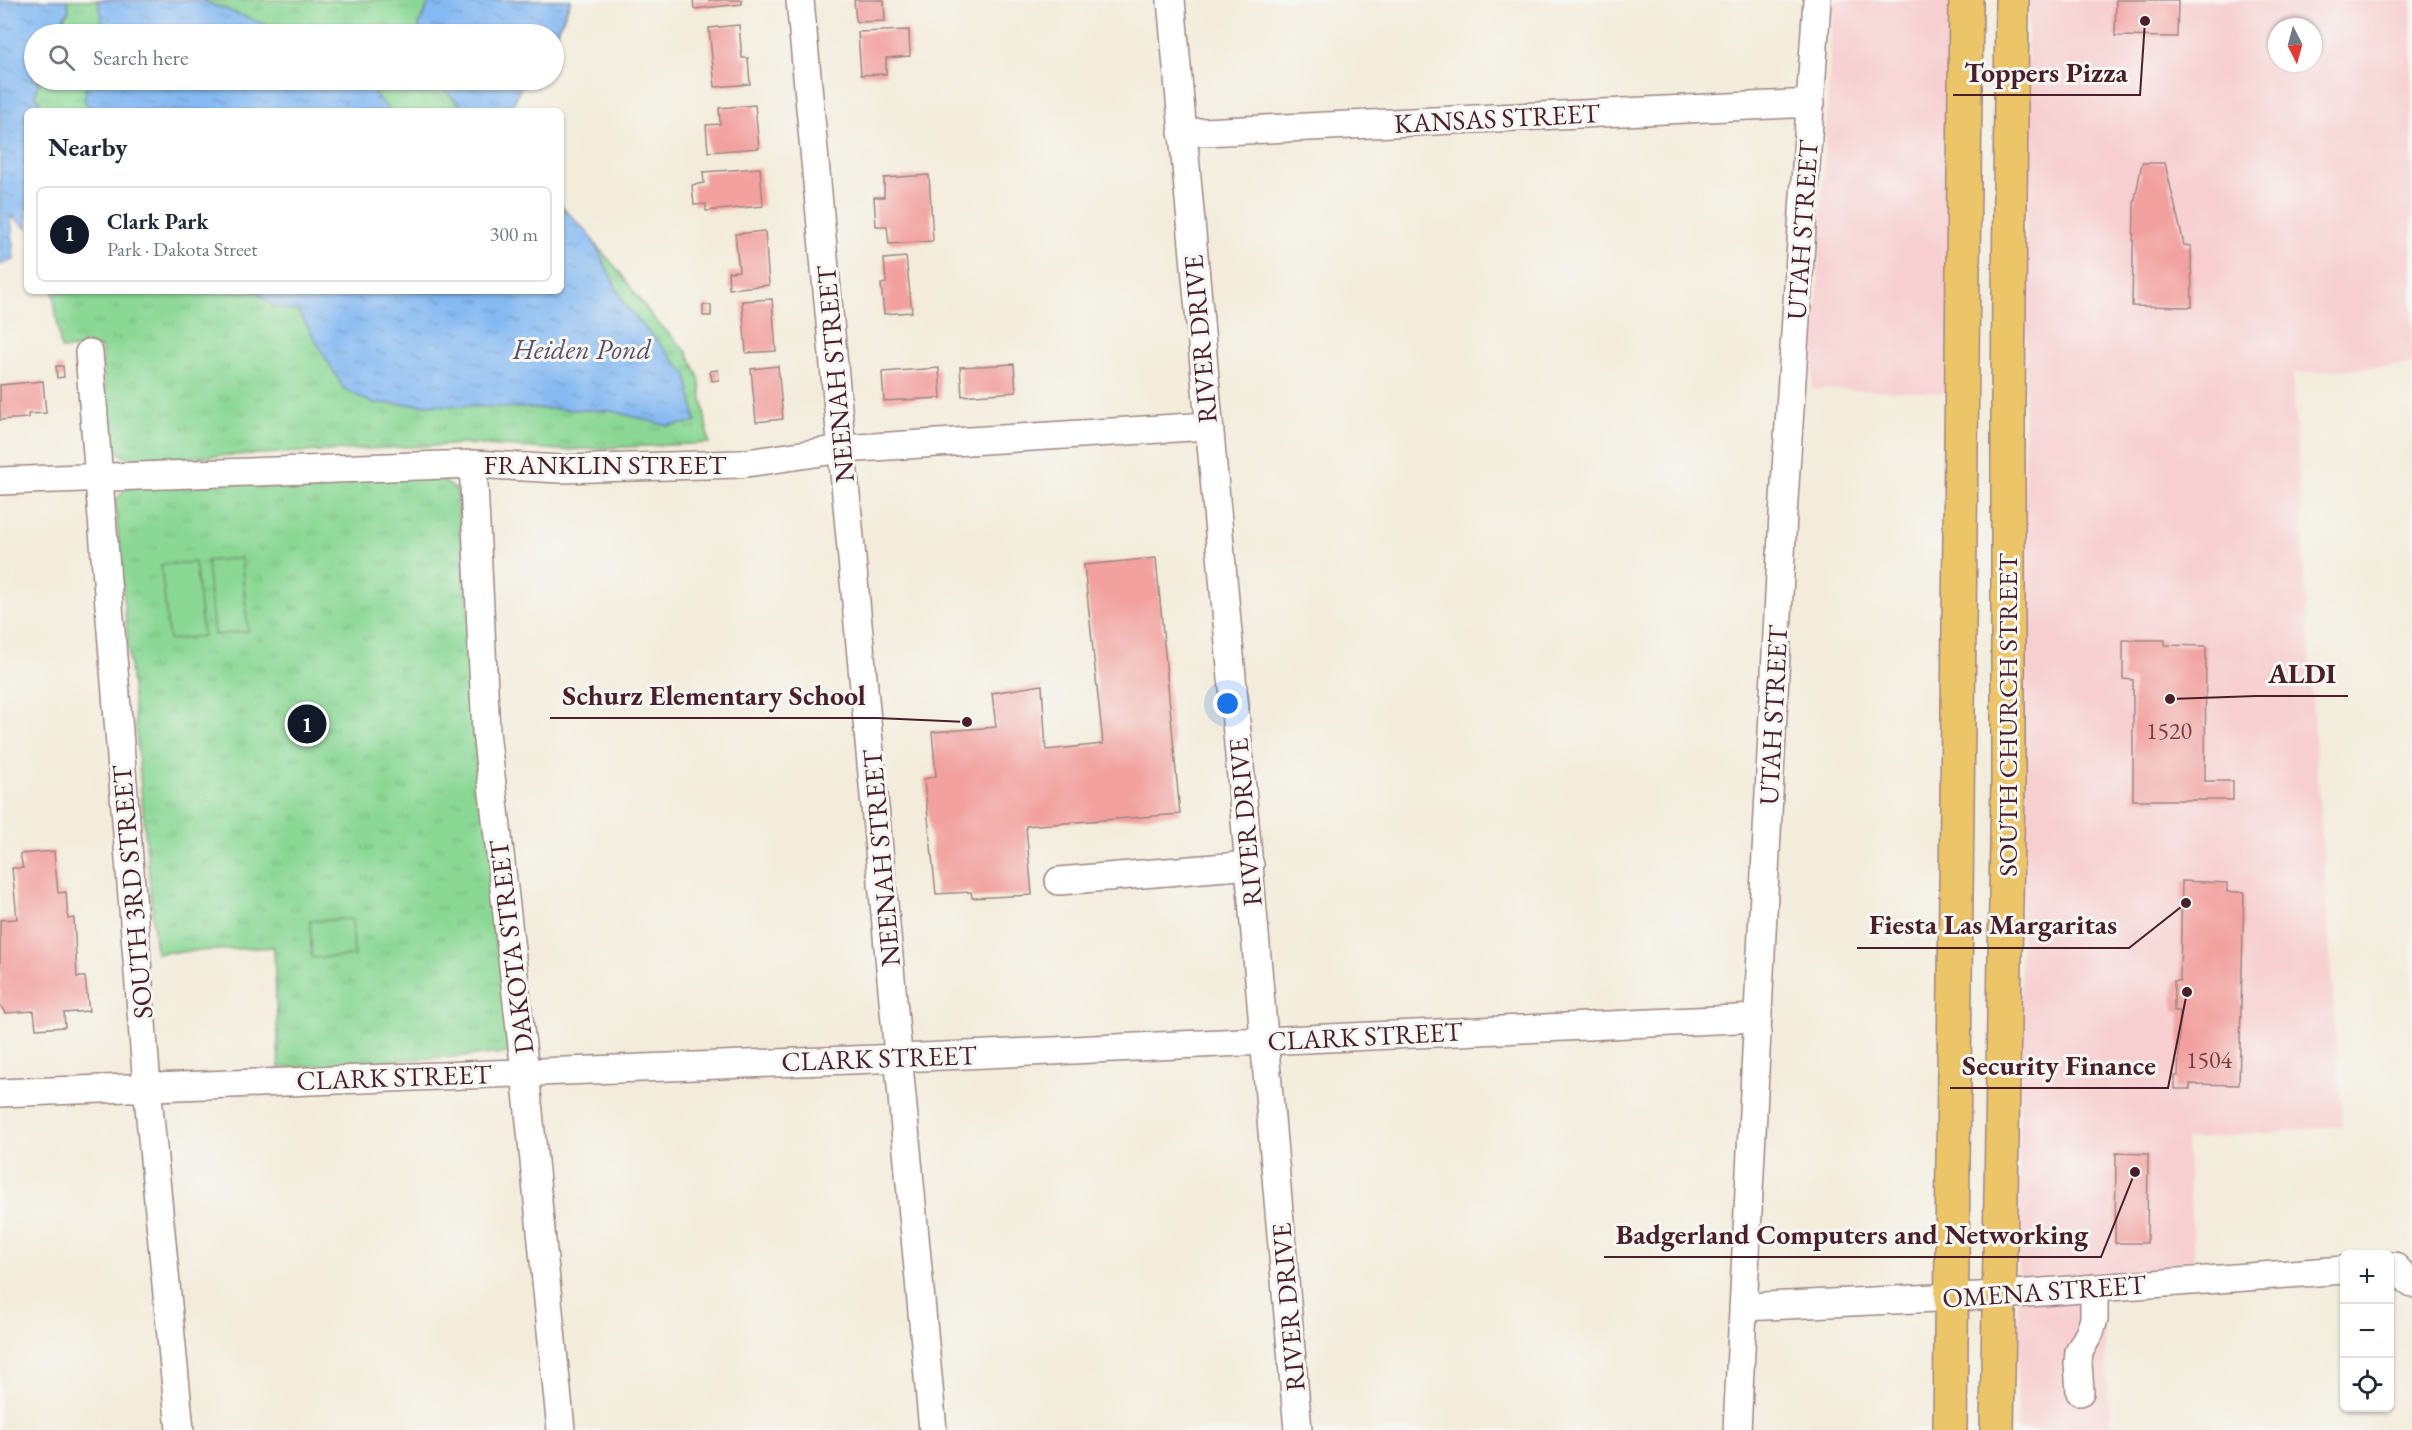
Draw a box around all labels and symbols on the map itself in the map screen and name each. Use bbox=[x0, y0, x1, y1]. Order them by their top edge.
north arrow bbox=[2268, 18, 2322, 72]
callout: Toppers Pizza bbox=[1953, 49, 2140, 95]
text: Toppers Pizza bbox=[1964, 54, 2129, 90]
street label: KANSAS STREET bbox=[1393, 95, 1602, 141]
street label: UTAH STREET bbox=[1778, 138, 1826, 321]
street label: RIVER DRIVE bbox=[1175, 253, 1225, 425]
street label: NEENAH STREET bbox=[808, 263, 862, 484]
water label: Heiden Pond bbox=[512, 331, 652, 367]
street label: FRANKLIN STREET bbox=[484, 447, 727, 482]
street label: SOUTH CHURCH STREET bbox=[1990, 552, 2025, 877]
street label: UTAH STREET bbox=[1751, 623, 1795, 806]
callout: ALDI bbox=[2256, 650, 2348, 696]
text: ALDI bbox=[2267, 655, 2336, 691]
callout: Schurz Elementary School bbox=[550, 672, 877, 718]
text: Schurz Elementary School bbox=[562, 677, 866, 713]
your location bbox=[1213, 689, 1242, 718]
pin: 1 bbox=[288, 702, 326, 746]
house number: 1520 bbox=[2146, 715, 2192, 746]
street label: RIVER DRIVE bbox=[1220, 736, 1270, 908]
street label: NEENAH STREET bbox=[854, 747, 908, 968]
street label: SOUTH 3RD STREET bbox=[103, 763, 161, 1020]
street label: DAKOTA STREET bbox=[480, 837, 541, 1056]
callout: Fiesta Las Margaritas bbox=[1857, 902, 2129, 948]
text: Fiesta Las Margaritas bbox=[1869, 906, 2117, 942]
street label: CLARK STREET bbox=[1267, 1013, 1464, 1059]
street label: CLARK STREET bbox=[781, 1037, 978, 1079]
callout: Security Finance bbox=[1950, 1042, 2168, 1088]
house number: 1504 bbox=[2186, 1044, 2233, 1075]
text: Security Finance bbox=[1962, 1047, 2156, 1083]
street label: CLARK STREET bbox=[296, 1056, 493, 1098]
callout: Badgerland Computers and Networking bbox=[1604, 1211, 2101, 1257]
text: Badgerland Computers and Networking bbox=[1616, 1216, 2089, 1252]
street label: RIVER DRIVE bbox=[1263, 1221, 1313, 1393]
street label: OMENA STREET bbox=[1941, 1266, 2148, 1316]

